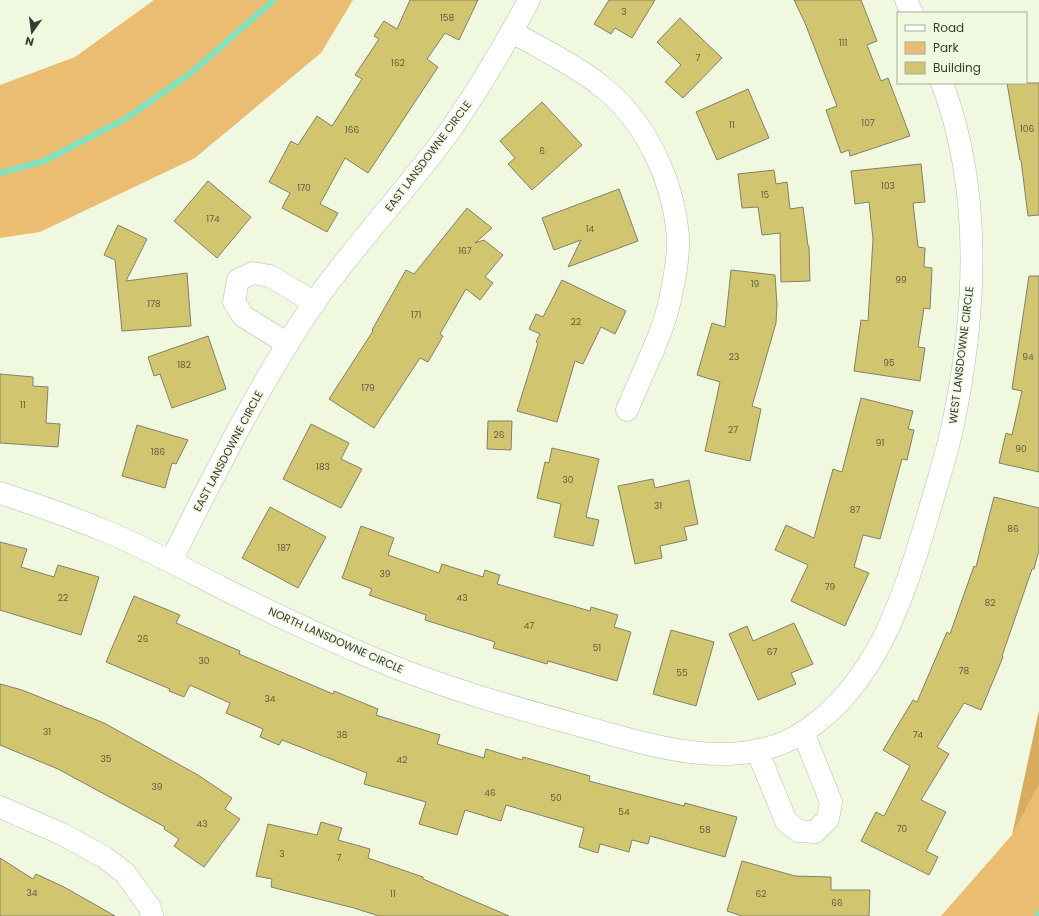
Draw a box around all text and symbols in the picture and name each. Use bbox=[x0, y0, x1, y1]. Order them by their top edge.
house number: 3 bbox=[621, 6, 627, 18]
north arrow bbox=[12, 12, 52, 52]
house number: 158 bbox=[440, 12, 454, 24]
legend bbox=[897, 12, 1027, 84]
text: Road bbox=[933, 19, 964, 36]
text: N bbox=[24, 33, 36, 50]
house number: 111 bbox=[839, 37, 847, 49]
text: Park bbox=[933, 39, 960, 56]
house number: 7 bbox=[696, 52, 701, 64]
house number: 162 bbox=[391, 57, 405, 69]
text: Building bbox=[933, 59, 981, 76]
street label: EAST LANSDOWNE CIRCLE bbox=[381, 97, 475, 215]
house number: 107 bbox=[861, 117, 875, 129]
house number: 11 bbox=[729, 119, 735, 131]
house number: 106 bbox=[1020, 123, 1034, 135]
house number: 166 bbox=[345, 124, 359, 136]
house number: 6 bbox=[539, 145, 545, 157]
house number: 103 bbox=[881, 180, 895, 192]
house number: 170 bbox=[297, 182, 311, 194]
house number: 15 bbox=[761, 189, 770, 201]
house number: 174 bbox=[206, 213, 220, 225]
house number: 14 bbox=[586, 223, 595, 235]
house number: 167 bbox=[458, 245, 472, 257]
house number: 99 bbox=[895, 274, 907, 286]
house number: 19 bbox=[751, 278, 760, 290]
street label: WEST LANSDOWNE CIRCLE bbox=[945, 285, 977, 425]
house number: 178 bbox=[147, 298, 161, 310]
house number: 171 bbox=[411, 309, 421, 321]
house number: 22 bbox=[571, 316, 581, 328]
house number: 23 bbox=[729, 351, 739, 363]
house number: 94 bbox=[1022, 351, 1034, 363]
house number: 95 bbox=[883, 357, 895, 369]
house number: 182 bbox=[177, 359, 191, 371]
house number: 179 bbox=[361, 382, 375, 394]
street label: EAST LANSDOWNE CIRCLE bbox=[189, 388, 267, 514]
house number: 11 bbox=[20, 399, 26, 411]
house number: 27 bbox=[728, 424, 738, 436]
house number: 26 bbox=[494, 429, 505, 441]
house number: 91 bbox=[876, 437, 884, 449]
house number: 90 bbox=[1015, 443, 1027, 455]
house number: 186 bbox=[151, 446, 165, 458]
house number: 183 bbox=[316, 461, 330, 473]
house number: 30 bbox=[563, 474, 574, 486]
house number: 31 bbox=[654, 500, 662, 512]
house number: 87 bbox=[850, 504, 860, 516]
house number: 86 bbox=[1007, 523, 1019, 535]
house number: 187 bbox=[277, 542, 291, 554]
house number: 39 bbox=[380, 568, 391, 580]
house number: 79 bbox=[825, 581, 836, 593]
house number: 22 bbox=[58, 592, 68, 604]
house number: 43 bbox=[457, 592, 467, 604]
house number: 82 bbox=[985, 597, 995, 609]
street label: NORTH LANSDOWNE CIRCLE bbox=[266, 603, 406, 677]
house number: 47 bbox=[524, 620, 534, 632]
house number: 26 bbox=[138, 633, 149, 645]
house number: 51 bbox=[593, 642, 601, 654]
house number: 67 bbox=[767, 646, 777, 658]
house number: 30 bbox=[199, 655, 210, 667]
house number: 78 bbox=[959, 665, 970, 677]
house number: 55 bbox=[676, 667, 688, 679]
house number: 34 bbox=[265, 693, 276, 705]
house number: 31 bbox=[43, 726, 51, 738]
house number: 38 bbox=[337, 729, 348, 741]
house number: 74 bbox=[913, 729, 924, 741]
house number: 35 bbox=[101, 753, 112, 765]
house number: 42 bbox=[397, 754, 407, 766]
house number: 39 bbox=[152, 781, 163, 793]
house number: 46 bbox=[484, 787, 496, 799]
house number: 50 bbox=[550, 792, 562, 804]
house number: 54 bbox=[618, 806, 630, 818]
house number: 43 bbox=[197, 818, 207, 830]
house number: 70 bbox=[897, 823, 908, 835]
house number: 58 bbox=[699, 824, 711, 836]
house number: 3 bbox=[279, 848, 285, 860]
house number: 7 bbox=[337, 852, 342, 864]
house number: 34 bbox=[27, 887, 38, 899]
house number: 11 bbox=[390, 888, 396, 900]
house number: 62 bbox=[756, 888, 766, 900]
house number: 66 bbox=[831, 897, 843, 909]

